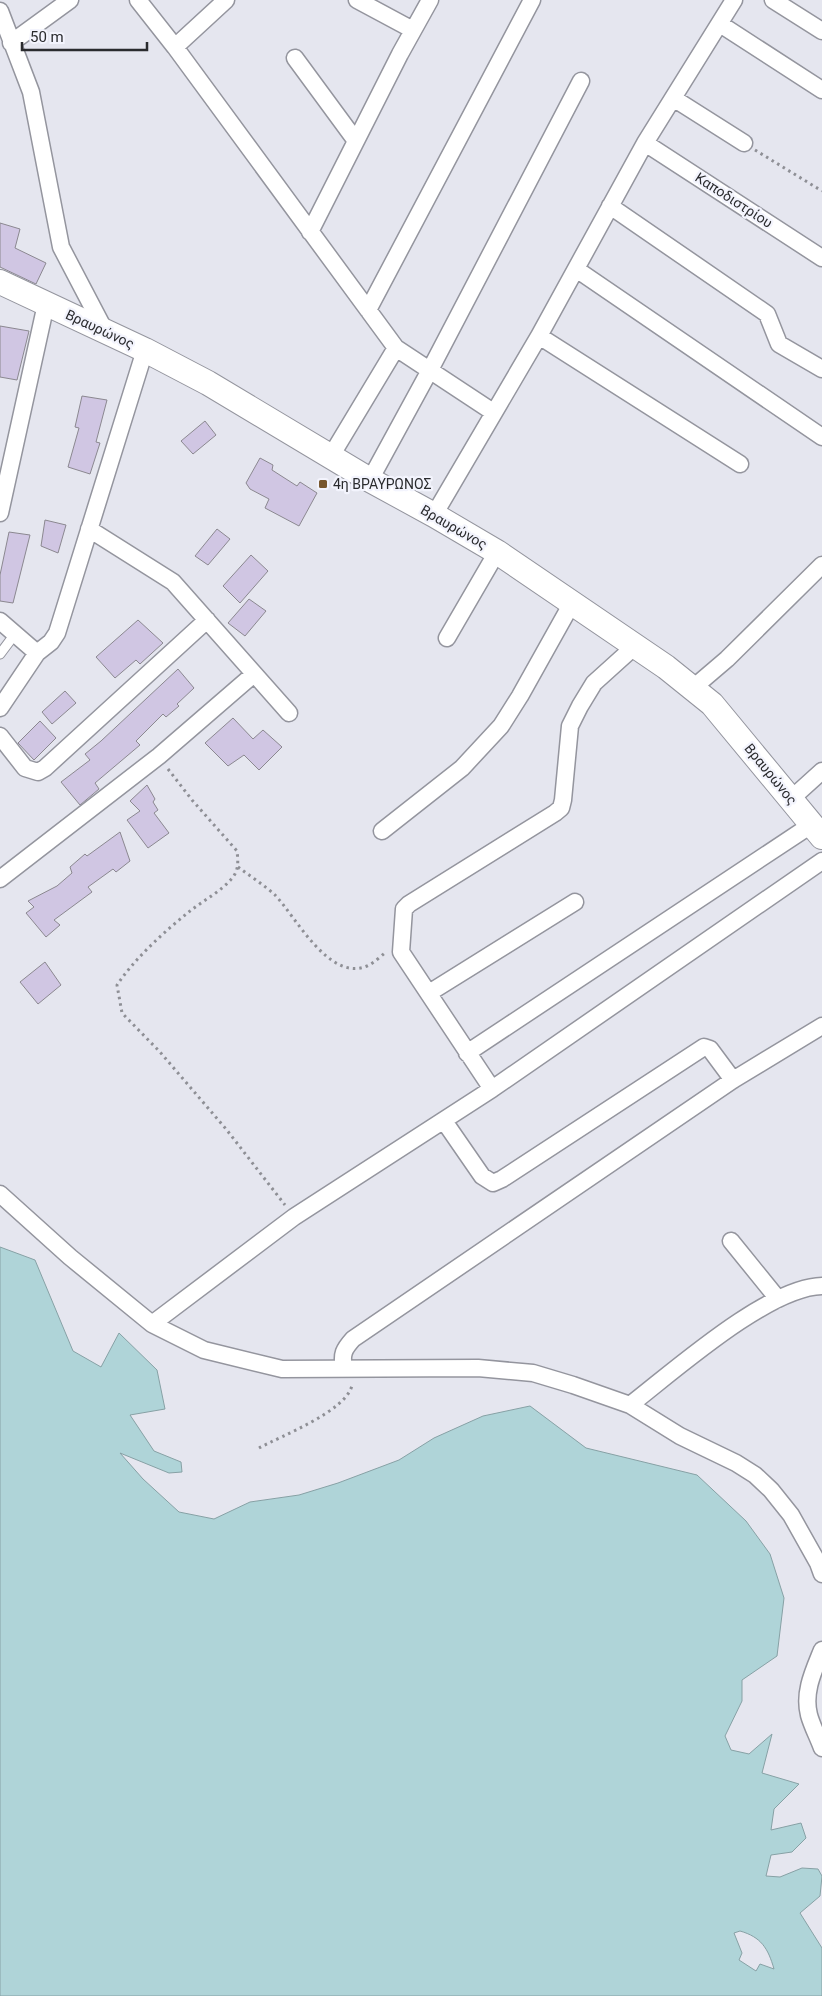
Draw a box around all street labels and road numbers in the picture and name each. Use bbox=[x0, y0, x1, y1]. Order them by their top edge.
street label: Καποδιστρίου bbox=[692, 169, 776, 231]
street label: Βραυρώνος bbox=[63, 306, 137, 352]
street label: Βραυρώνος bbox=[418, 502, 490, 552]
street label: Βραυρώνος bbox=[742, 740, 800, 808]

